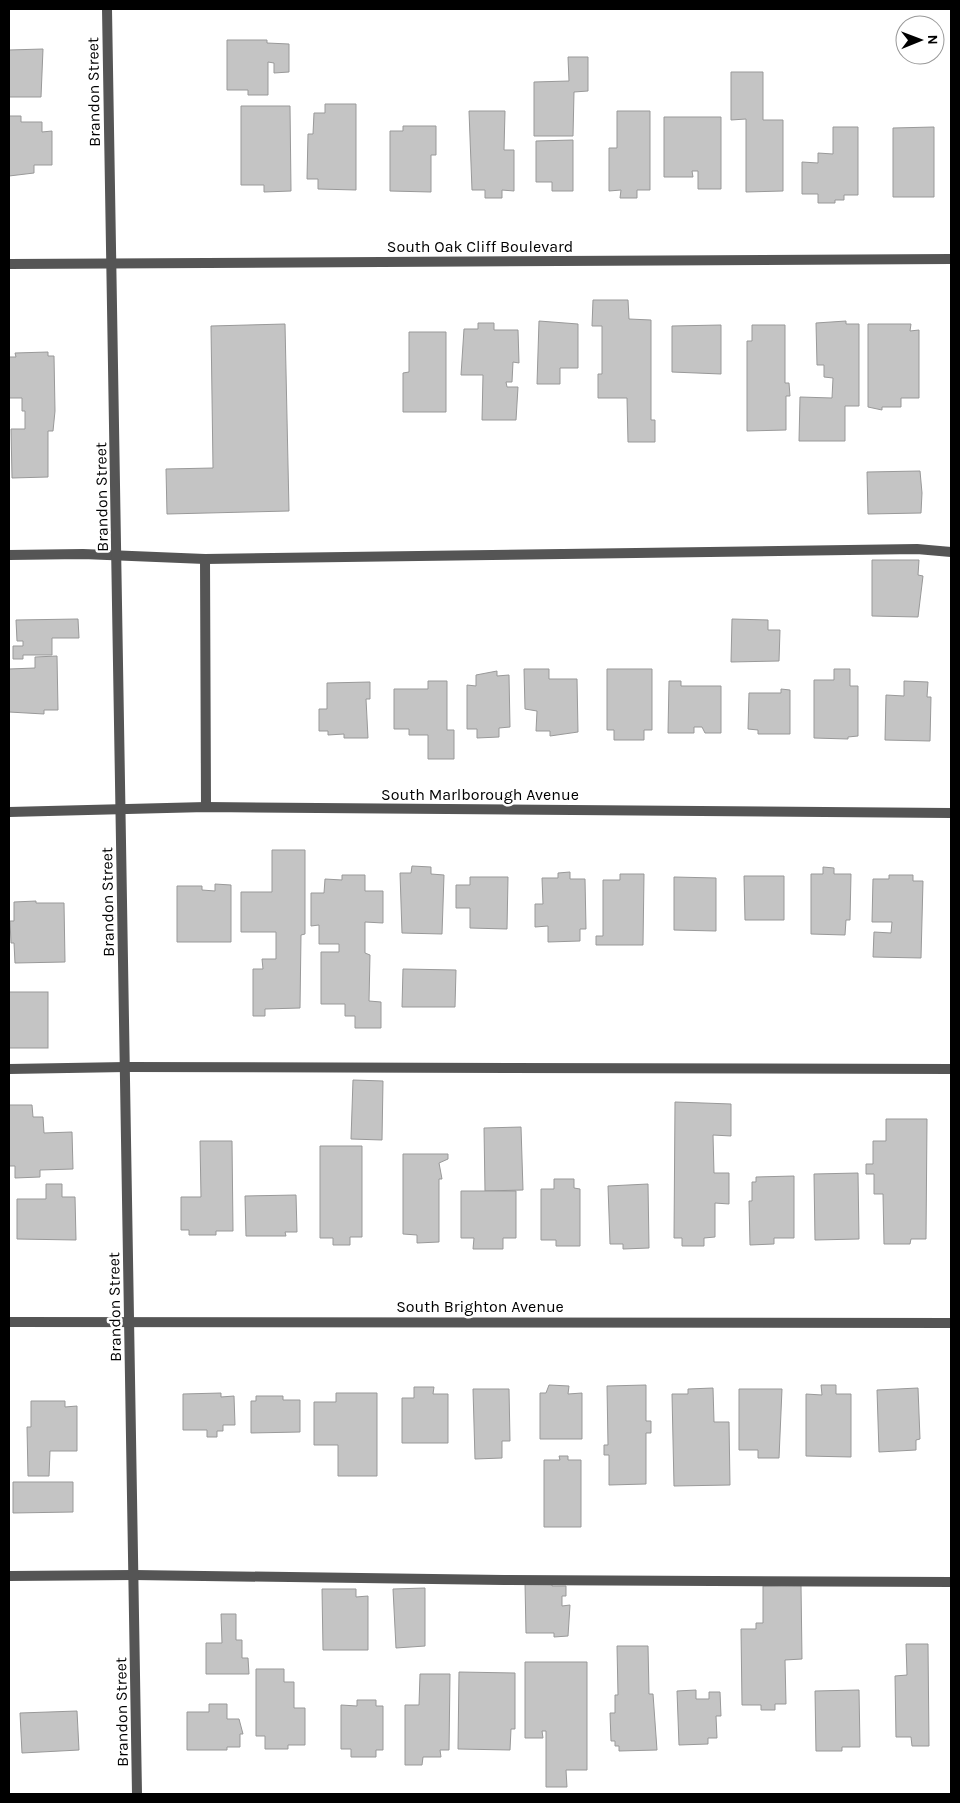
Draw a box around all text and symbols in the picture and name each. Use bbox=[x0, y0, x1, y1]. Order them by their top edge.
north arrow bbox=[895, 15, 945, 65]
text: N bbox=[924, 35, 941, 45]
street label: Brandon Street bbox=[83, 37, 104, 147]
street label: South Oak Cliff Boulevard bbox=[387, 237, 573, 256]
street label: Brandon Street bbox=[91, 442, 112, 552]
street label: South Marlborough Avenue bbox=[381, 785, 579, 804]
street label: Brandon Street bbox=[97, 847, 118, 957]
street label: Brandon Street bbox=[104, 1252, 125, 1362]
street label: South Brighton Avenue bbox=[396, 1297, 564, 1316]
street label: Brandon Street bbox=[111, 1657, 132, 1767]

